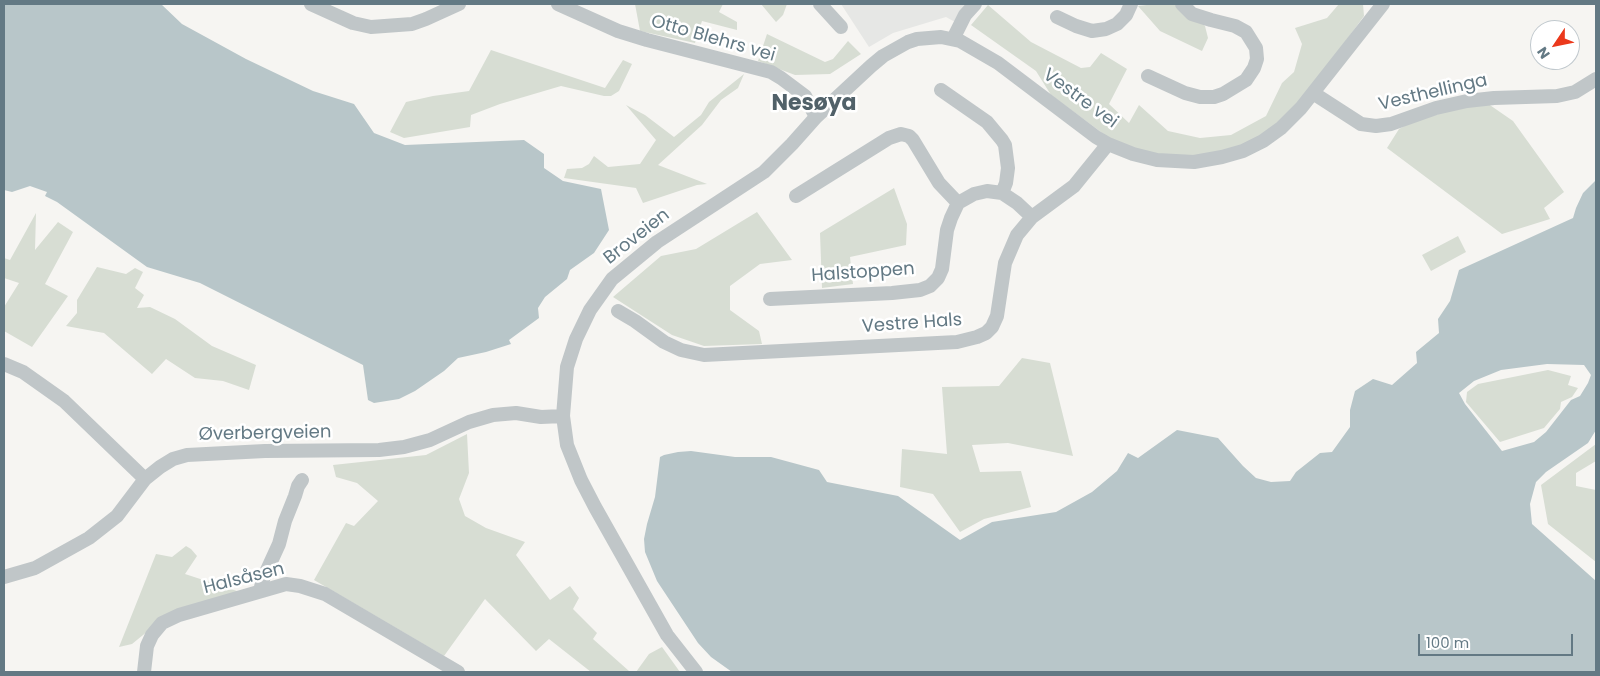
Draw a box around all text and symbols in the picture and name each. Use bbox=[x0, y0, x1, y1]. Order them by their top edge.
street label: Otto Blehrs vei bbox=[648, 11, 778, 67]
north arrow bbox=[1530, 20, 1580, 70]
text: N bbox=[1532, 43, 1555, 63]
street label: Vestre vei bbox=[1038, 65, 1122, 133]
street label: Vesthellinga bbox=[1376, 70, 1490, 116]
district label: Nesøya bbox=[771, 91, 857, 117]
street label: Broveien bbox=[600, 205, 674, 269]
street label: Halstoppen bbox=[811, 259, 915, 287]
street label: Vestre Hals bbox=[861, 310, 963, 338]
street label: Øverbergveien bbox=[198, 422, 332, 446]
street label: Halsåsen bbox=[201, 559, 287, 599]
scale bar bbox=[1420, 624, 1575, 656]
text: 100 m bbox=[1426, 632, 1469, 653]

